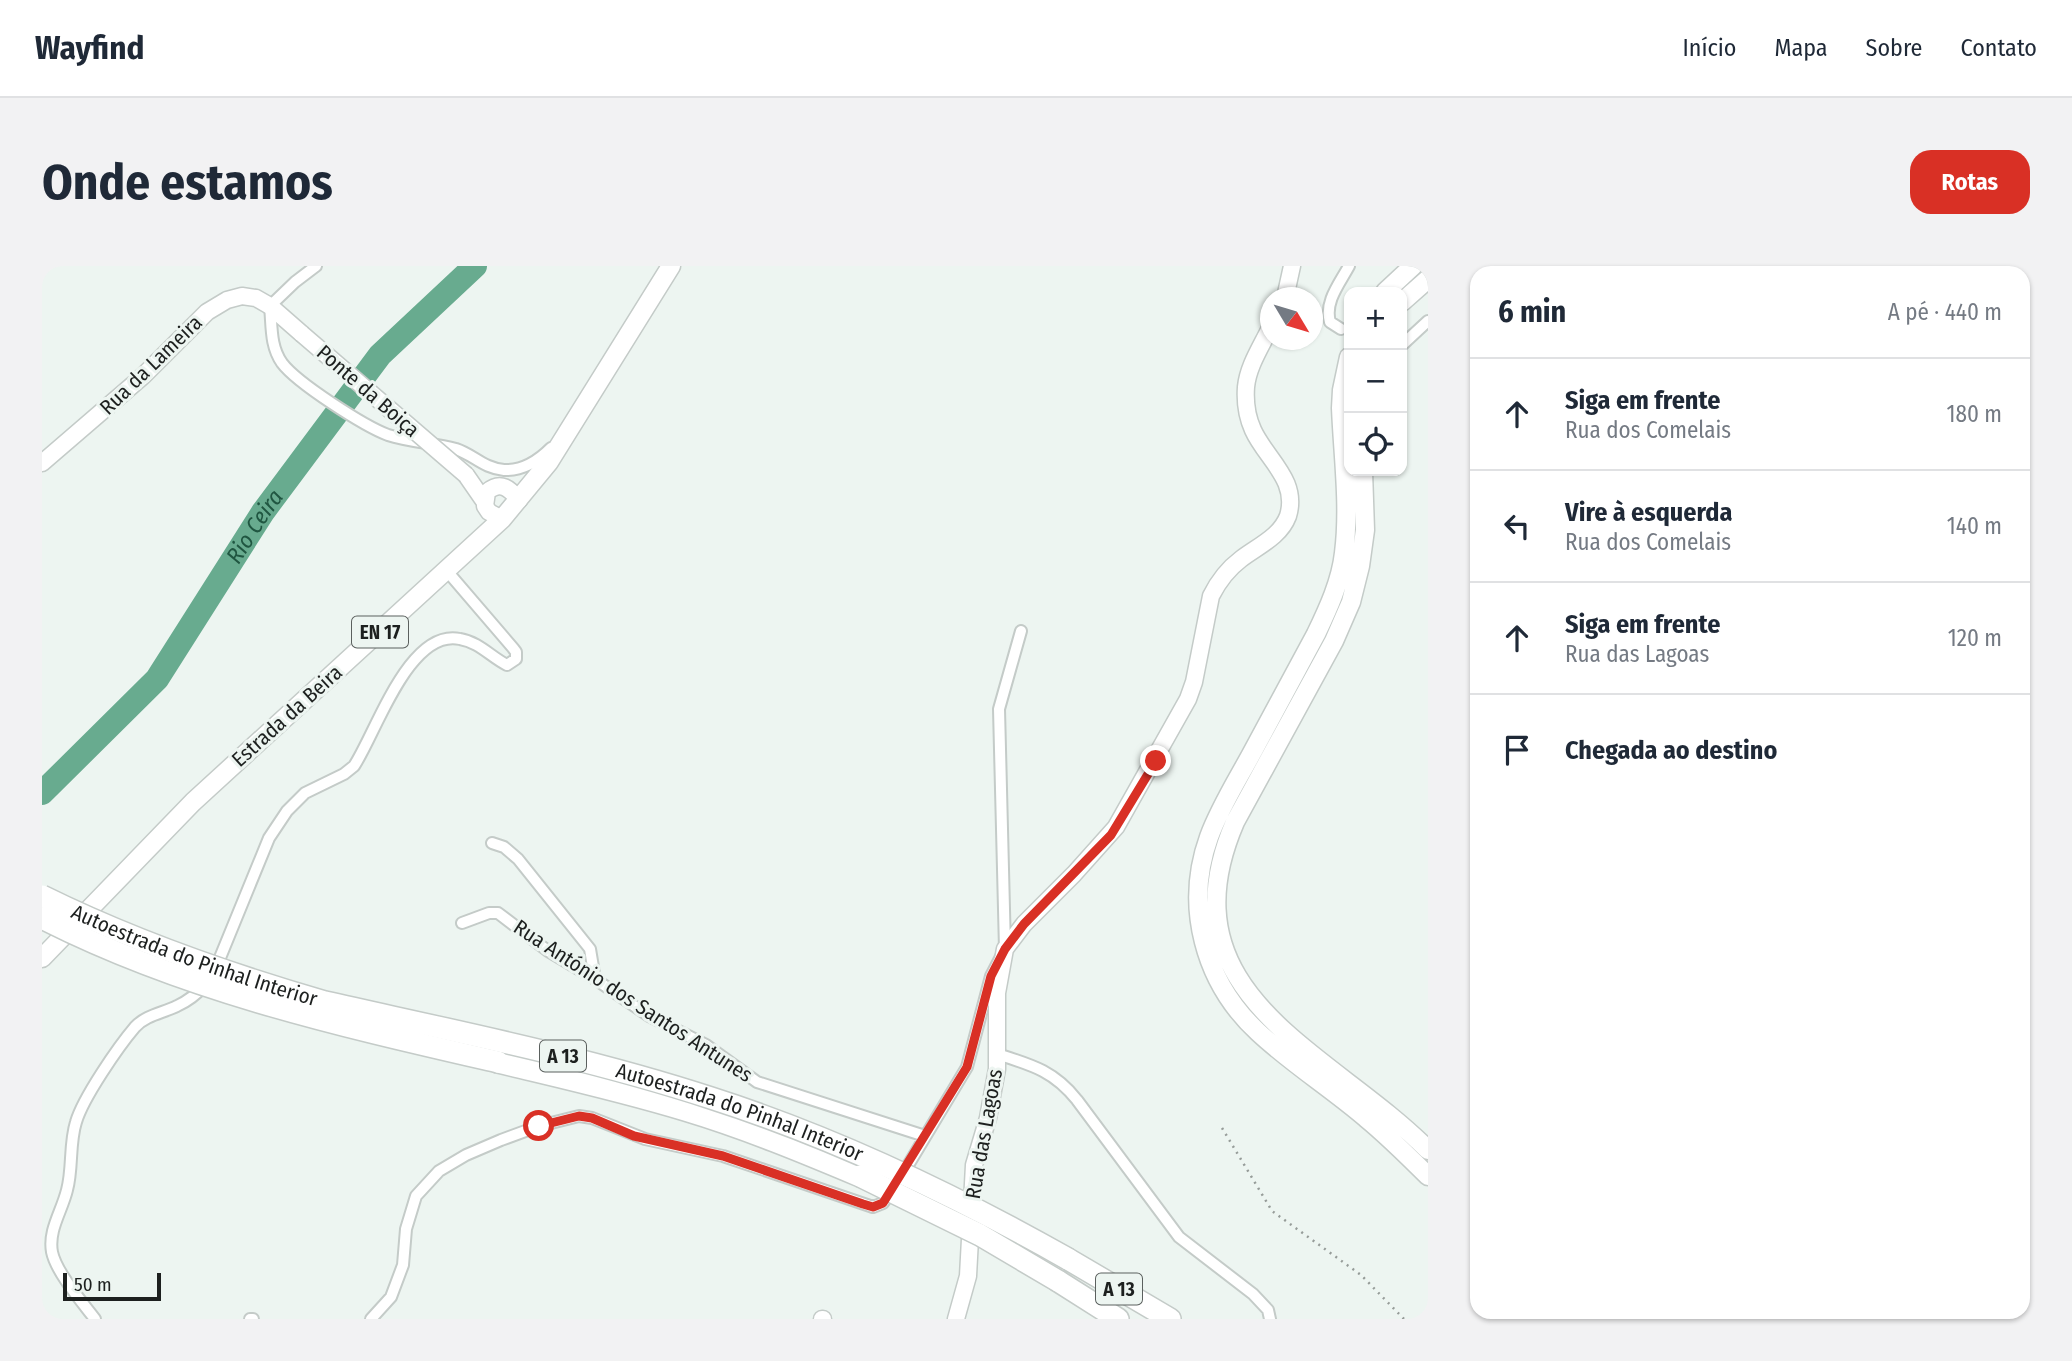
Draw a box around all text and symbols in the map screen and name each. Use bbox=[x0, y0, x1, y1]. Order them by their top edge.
text: Wayfind bbox=[35, 28, 144, 68]
text: Início bbox=[1683, 34, 1736, 62]
text: Mapa bbox=[1774, 34, 1828, 62]
text: Sobre bbox=[1866, 34, 1922, 62]
text: Contato bbox=[1960, 34, 2037, 62]
button: Rotas bbox=[1910, 150, 2030, 214]
text: Onde estamos bbox=[42, 153, 333, 212]
north arrow bbox=[1260, 287, 1323, 350]
map controls bbox=[1344, 287, 1407, 476]
button: + bbox=[1344, 287, 1407, 350]
text: 6 min bbox=[1498, 294, 1566, 330]
text: A pé · 440 m bbox=[1888, 298, 2002, 326]
street label: Rua da Lameira bbox=[94, 310, 208, 420]
street label: Ponte da Boiça bbox=[311, 339, 425, 443]
button: − bbox=[1344, 350, 1407, 413]
text: Siga em frente bbox=[1565, 385, 1720, 416]
icon: ahead bbox=[1498, 395, 1536, 433]
text: 180 m bbox=[1946, 400, 2002, 428]
button: locate bbox=[1344, 413, 1407, 476]
text: Rua dos Comelais bbox=[1565, 416, 1731, 444]
water label: Rio Ceira bbox=[220, 484, 289, 569]
text: Vire à esquerda bbox=[1565, 497, 1732, 528]
icon: left bbox=[1498, 507, 1536, 545]
text: 140 m bbox=[1947, 512, 2002, 540]
text: Rua dos Comelais bbox=[1565, 528, 1731, 556]
text: Siga em frente bbox=[1565, 609, 1720, 640]
road number: EN 17 bbox=[352, 616, 408, 648]
icon: ahead bbox=[1498, 619, 1536, 657]
text: 120 m bbox=[1948, 624, 2002, 652]
text: Rua das Lagoas bbox=[1565, 640, 1709, 668]
street label: Estrada da Beira bbox=[226, 660, 348, 772]
icon: arrive bbox=[1498, 731, 1536, 769]
text: Chegada ao destino bbox=[1565, 735, 1777, 766]
route end bbox=[1140, 745, 1171, 776]
street label: Autoestrada do Pinhal Interior bbox=[67, 899, 321, 1012]
street label: Rua António dos Santos Antunes bbox=[509, 914, 757, 1088]
road number: A 13 bbox=[540, 1041, 586, 1072]
street label: Autoestrada do Pinhal Interior bbox=[613, 1057, 868, 1167]
street label: Rua das Lagoas bbox=[960, 1067, 1008, 1201]
route start bbox=[523, 1110, 554, 1141]
scale bar bbox=[63, 1270, 161, 1302]
text: 50 m bbox=[74, 1273, 112, 1296]
road number: A 13 bbox=[1096, 1273, 1142, 1304]

